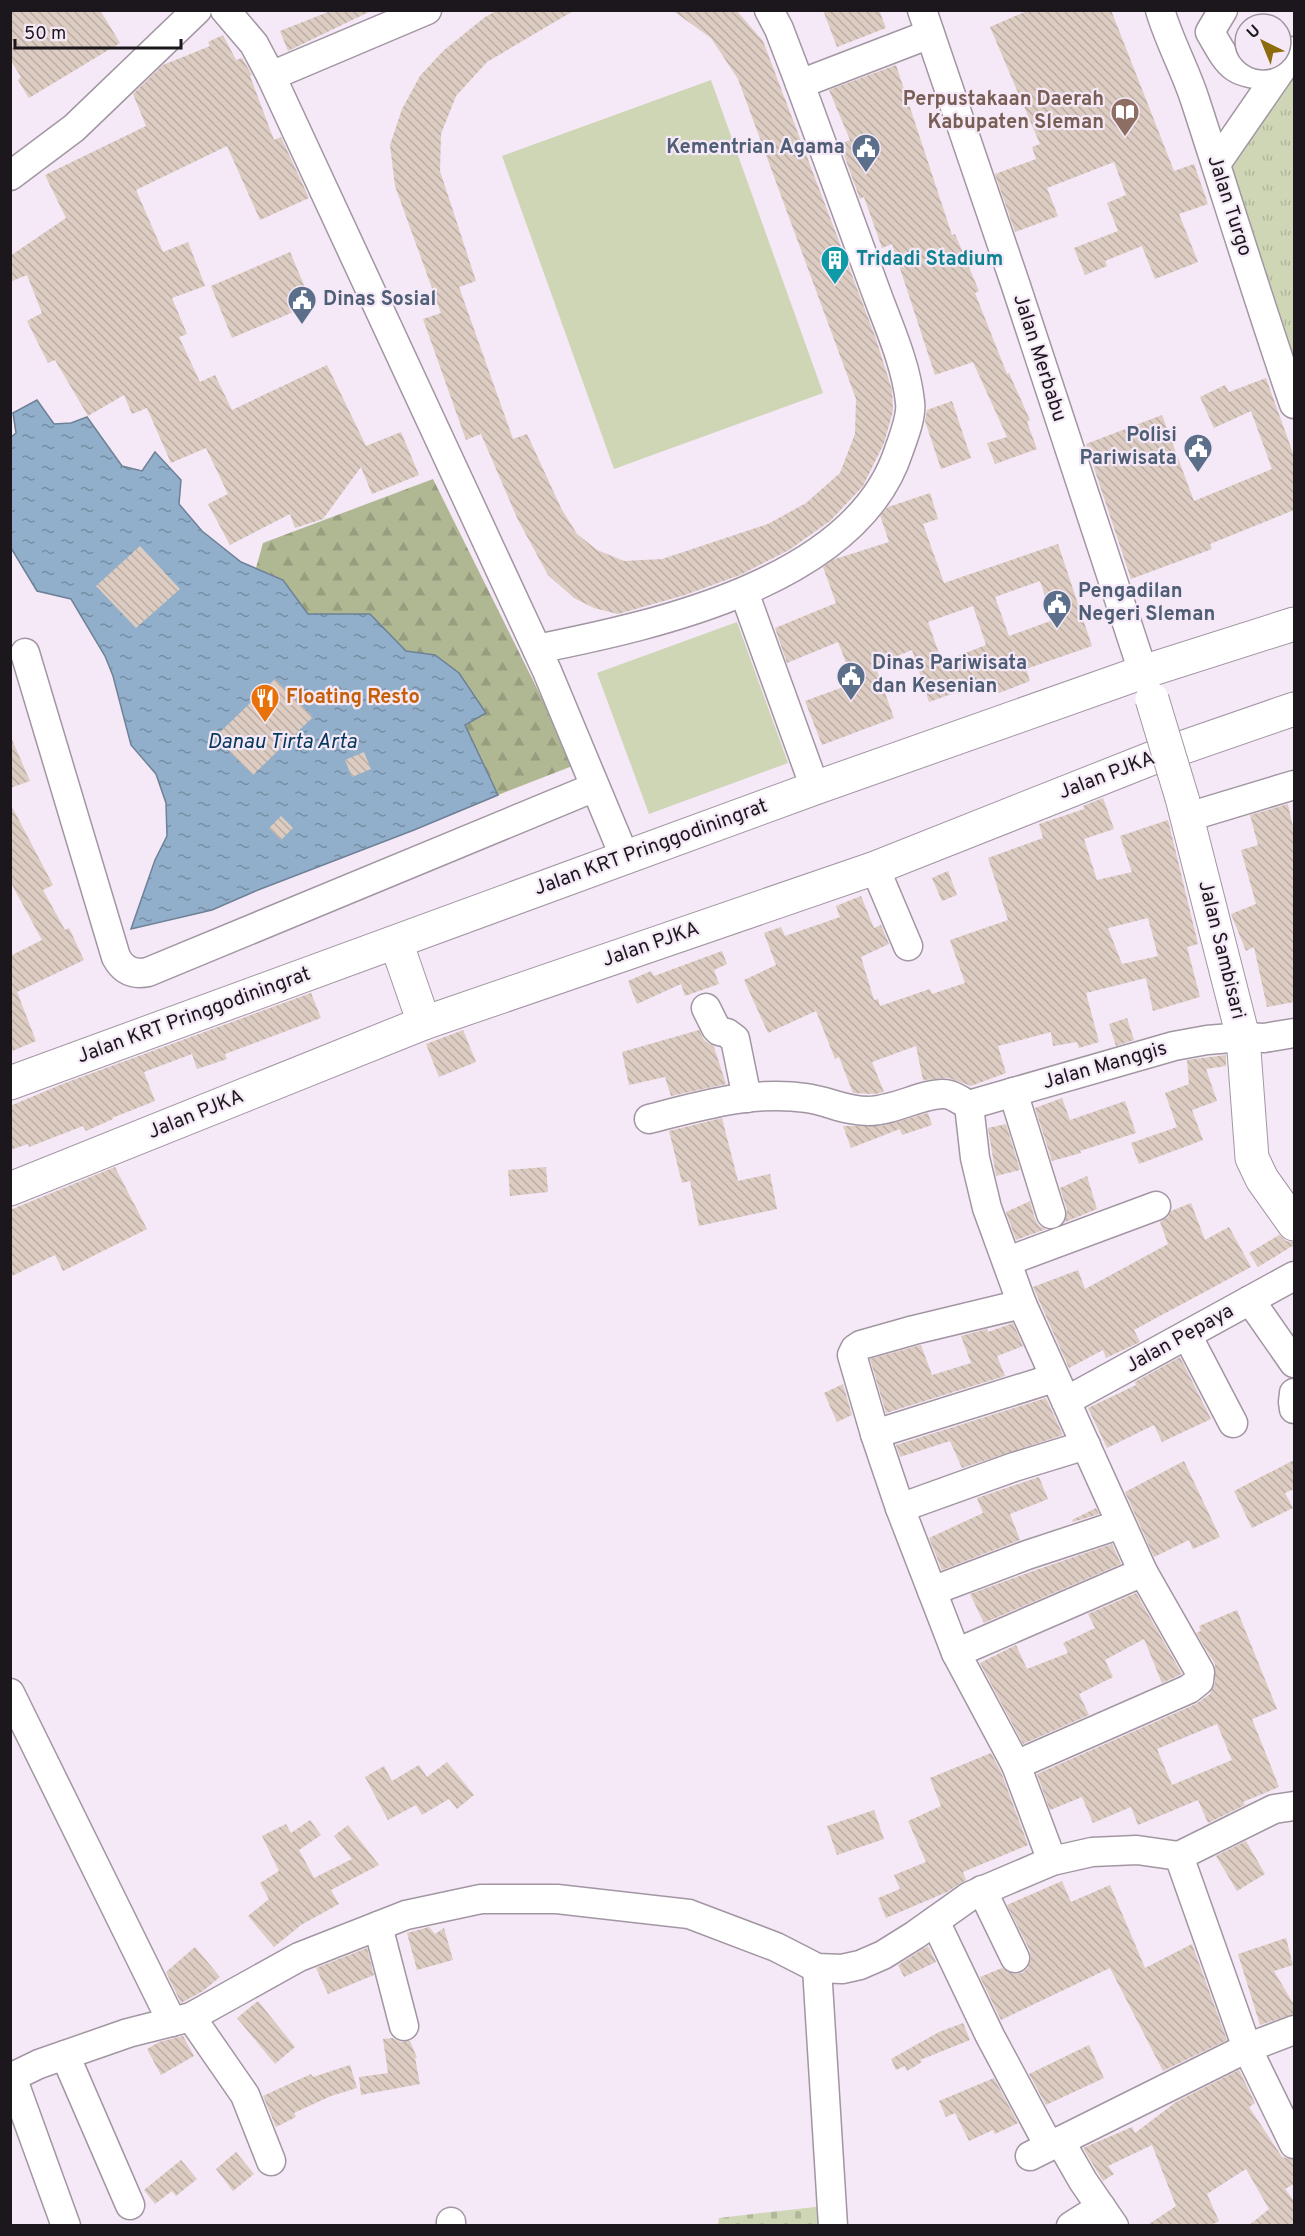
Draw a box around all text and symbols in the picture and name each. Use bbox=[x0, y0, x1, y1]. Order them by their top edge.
scale bar bbox=[15, 12, 182, 50]
north arrow bbox=[1233, 12, 1293, 72]
text: U bbox=[1243, 21, 1265, 44]
text: 50 m bbox=[24, 23, 66, 46]
place label: Perpustakaan Daerah Kabupaten Sleman bbox=[903, 87, 1104, 136]
library icon: Perpustakaan Daerah Kabupaten Sleman bbox=[1109, 96, 1141, 138]
public building icon: Kementrian Agama bbox=[850, 132, 882, 174]
place label: Kementrian Agama bbox=[666, 135, 845, 161]
street label: Jalan Turgo bbox=[1200, 152, 1258, 260]
building icon: Tridadi Stadium bbox=[819, 244, 851, 286]
place label: Tridadi Stadium bbox=[856, 247, 1003, 273]
public building icon: Dinas Sosial bbox=[286, 284, 318, 326]
place label: Dinas Sosial bbox=[323, 287, 436, 313]
street label: Jalan Merbabu bbox=[1006, 291, 1072, 425]
place label: Polisi Pariwisata bbox=[1080, 423, 1177, 472]
public building icon: Polisi Pariwisata bbox=[1182, 432, 1214, 474]
place label: Pengadilan Negeri Sleman bbox=[1078, 579, 1215, 628]
public building icon: Pengadilan Negeri Sleman bbox=[1041, 588, 1073, 630]
place label: Dinas Pariwisata dan Kesenian bbox=[872, 651, 1027, 700]
public building icon: Dinas Pariwisata dan Kesenian bbox=[835, 660, 867, 702]
restaurant icon: Floating Resto bbox=[249, 682, 281, 724]
place label: Floating Resto bbox=[286, 685, 420, 711]
water label: Danau Tirta Arta bbox=[207, 729, 357, 756]
street label: Jalan PJKA bbox=[1055, 746, 1159, 806]
street label: Jalan KRT Pringgodiningrat bbox=[531, 794, 771, 902]
street label: Jalan Sambisari bbox=[1191, 878, 1251, 1022]
street label: Jalan PJKA bbox=[599, 916, 703, 974]
street label: Jalan KRT Pringgodiningrat bbox=[74, 962, 314, 1070]
street label: Jalan Manggis bbox=[1040, 1036, 1170, 1096]
street label: Jalan PJKA bbox=[144, 1084, 248, 1146]
street label: Jalan Pepaya bbox=[1121, 1299, 1239, 1379]

